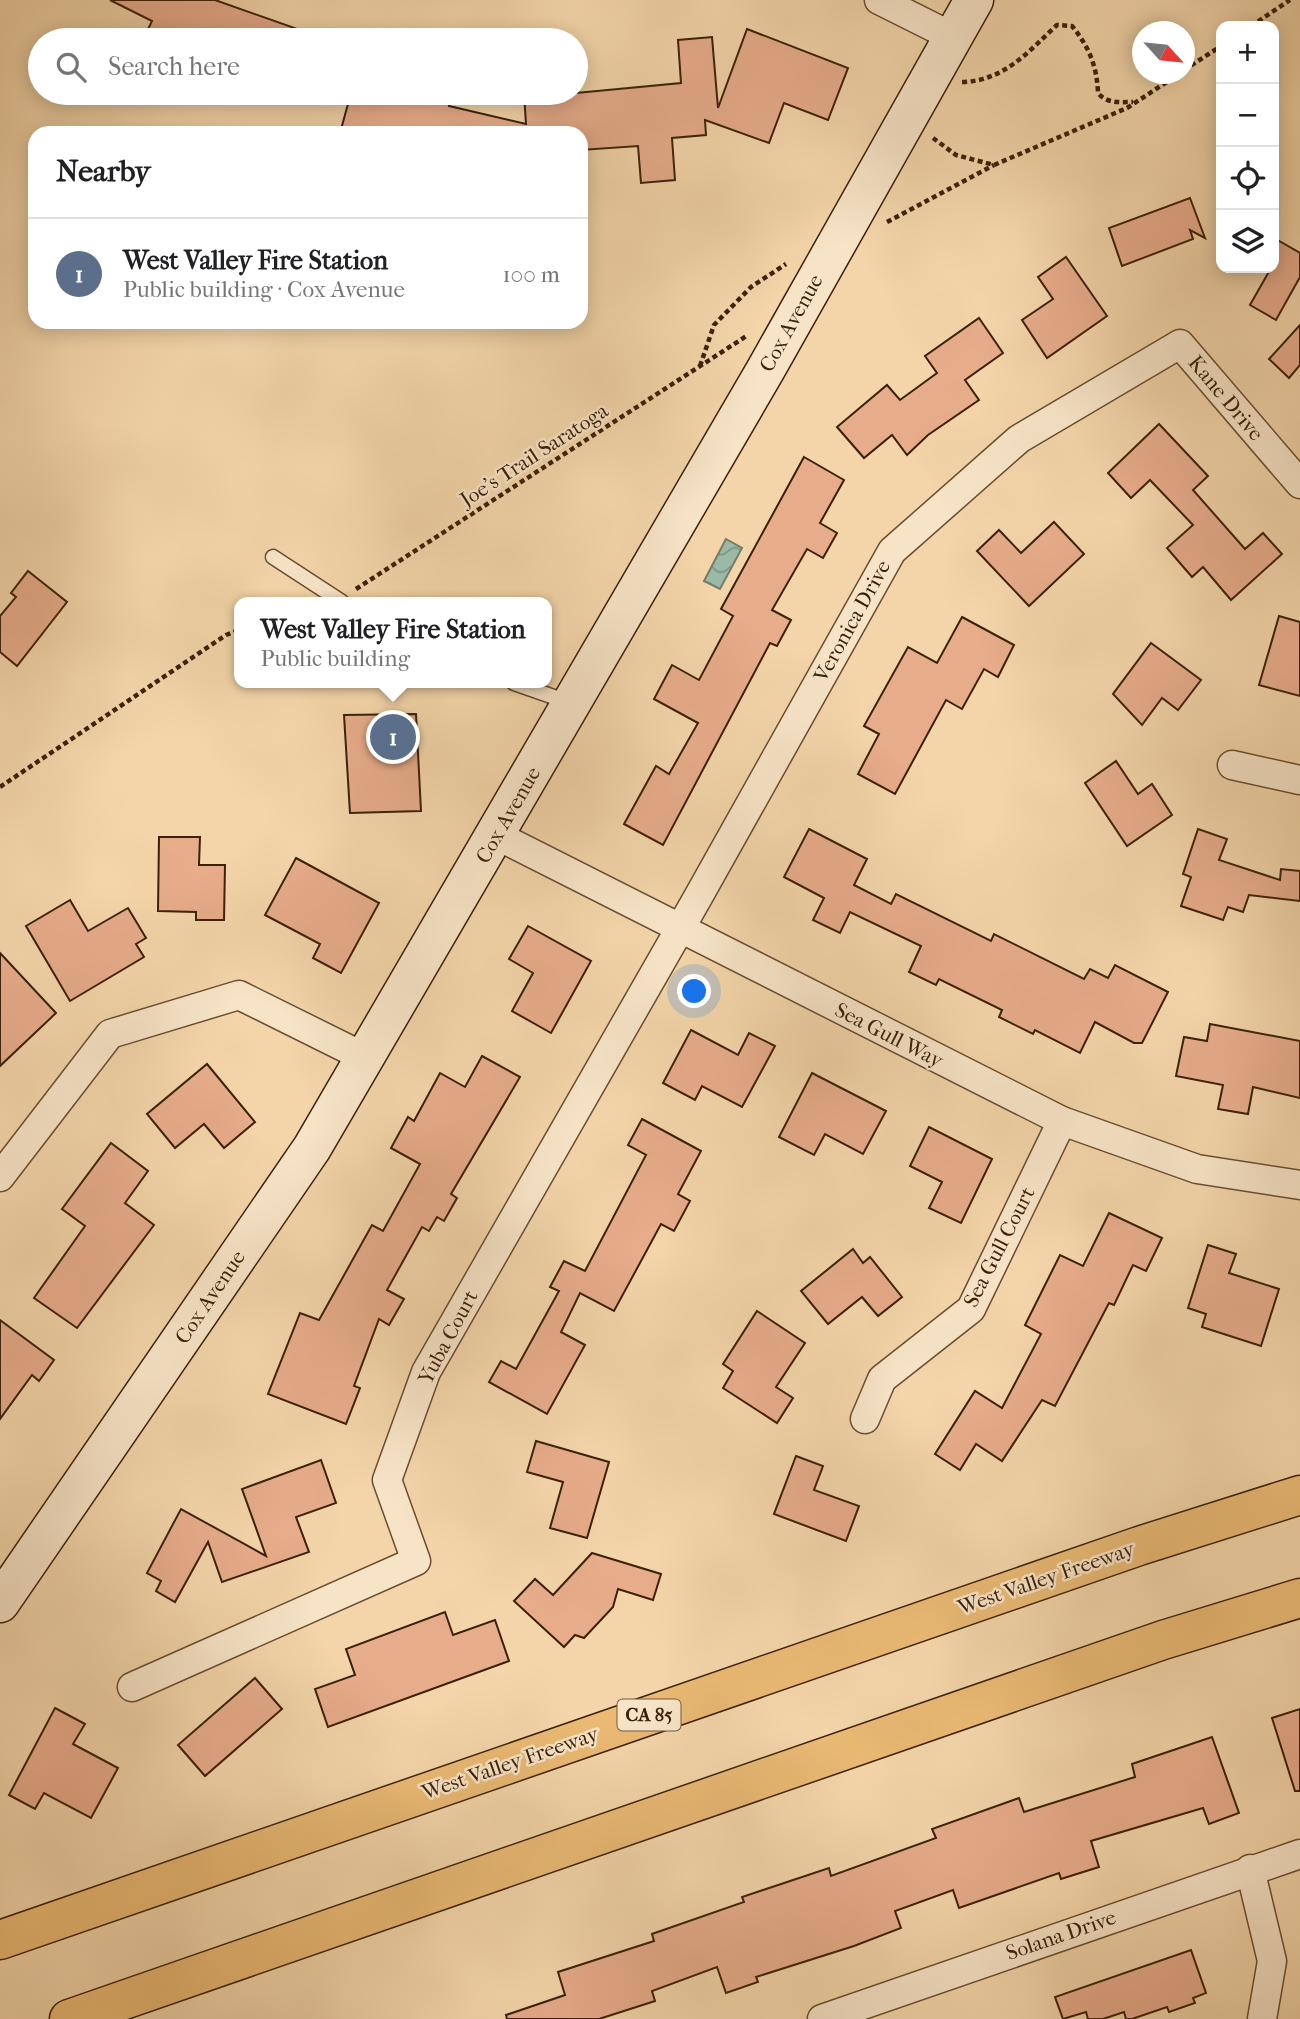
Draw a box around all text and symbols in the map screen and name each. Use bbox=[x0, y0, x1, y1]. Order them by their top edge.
north arrow bbox=[1132, 21, 1195, 84]
map controls bbox=[1216, 21, 1279, 273]
button: + bbox=[1216, 21, 1279, 84]
search box bbox=[28, 28, 588, 105]
icon: search bbox=[52, 48, 90, 86]
text: Search here bbox=[108, 51, 240, 82]
button: − bbox=[1216, 84, 1279, 147]
button: locate bbox=[1216, 147, 1279, 210]
text: Nearby bbox=[56, 154, 151, 189]
button: layers bbox=[1216, 210, 1279, 273]
text: West Valley Fire Station bbox=[123, 245, 388, 276]
text: 1 bbox=[75, 261, 83, 288]
text: 100 m bbox=[502, 261, 560, 288]
street label: Cox Avenue bbox=[754, 270, 828, 376]
text: Public building · Cox Avenue bbox=[123, 276, 405, 303]
street label: Kane Drive bbox=[1184, 351, 1268, 445]
street label: Joe's Trail Saratoga bbox=[454, 398, 613, 513]
street label: Veronica Drive bbox=[808, 556, 895, 687]
popup bbox=[234, 597, 552, 688]
text: West Valley Fire Station bbox=[260, 614, 526, 645]
text: Public building bbox=[260, 645, 410, 672]
pin: 1 bbox=[370, 711, 416, 763]
street label: Cox Avenue bbox=[471, 762, 545, 868]
your location bbox=[677, 974, 711, 1008]
street label: Sea Gull Way bbox=[831, 998, 948, 1073]
street label: Sea Gull Court bbox=[958, 1183, 1040, 1311]
street label: Cox Avenue bbox=[170, 1246, 250, 1348]
street label: Yuba Court bbox=[413, 1286, 483, 1389]
street label: West Valley Freeway bbox=[954, 1536, 1138, 1620]
road number: CA 85 bbox=[618, 1700, 680, 1730]
street label: West Valley Freeway bbox=[418, 1721, 602, 1805]
street label: Solana Drive bbox=[1003, 1905, 1119, 1965]

